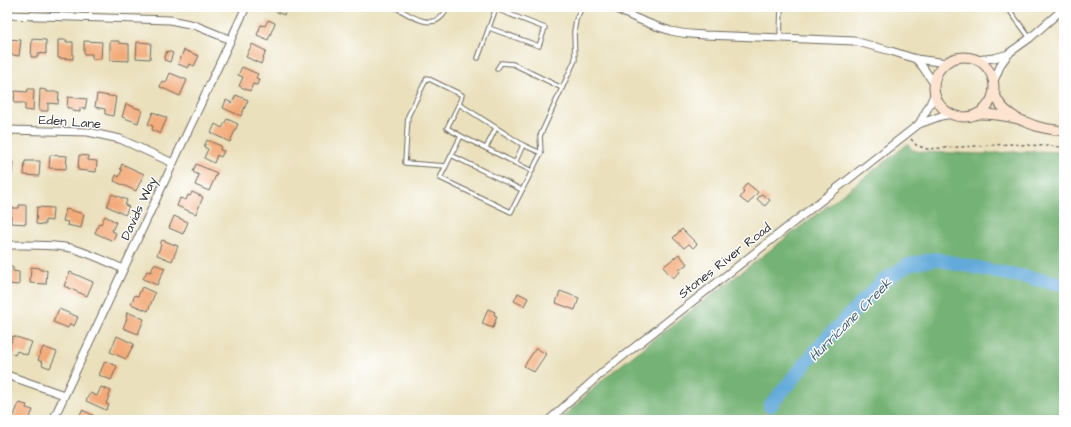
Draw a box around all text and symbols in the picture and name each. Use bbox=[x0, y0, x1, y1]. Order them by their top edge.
street label: Eden Lane bbox=[38, 111, 102, 133]
street label: Davids Way bbox=[116, 174, 162, 244]
street label: Stones River Road bbox=[674, 219, 775, 303]
water label: Hurricane Creek bbox=[804, 273, 897, 366]

